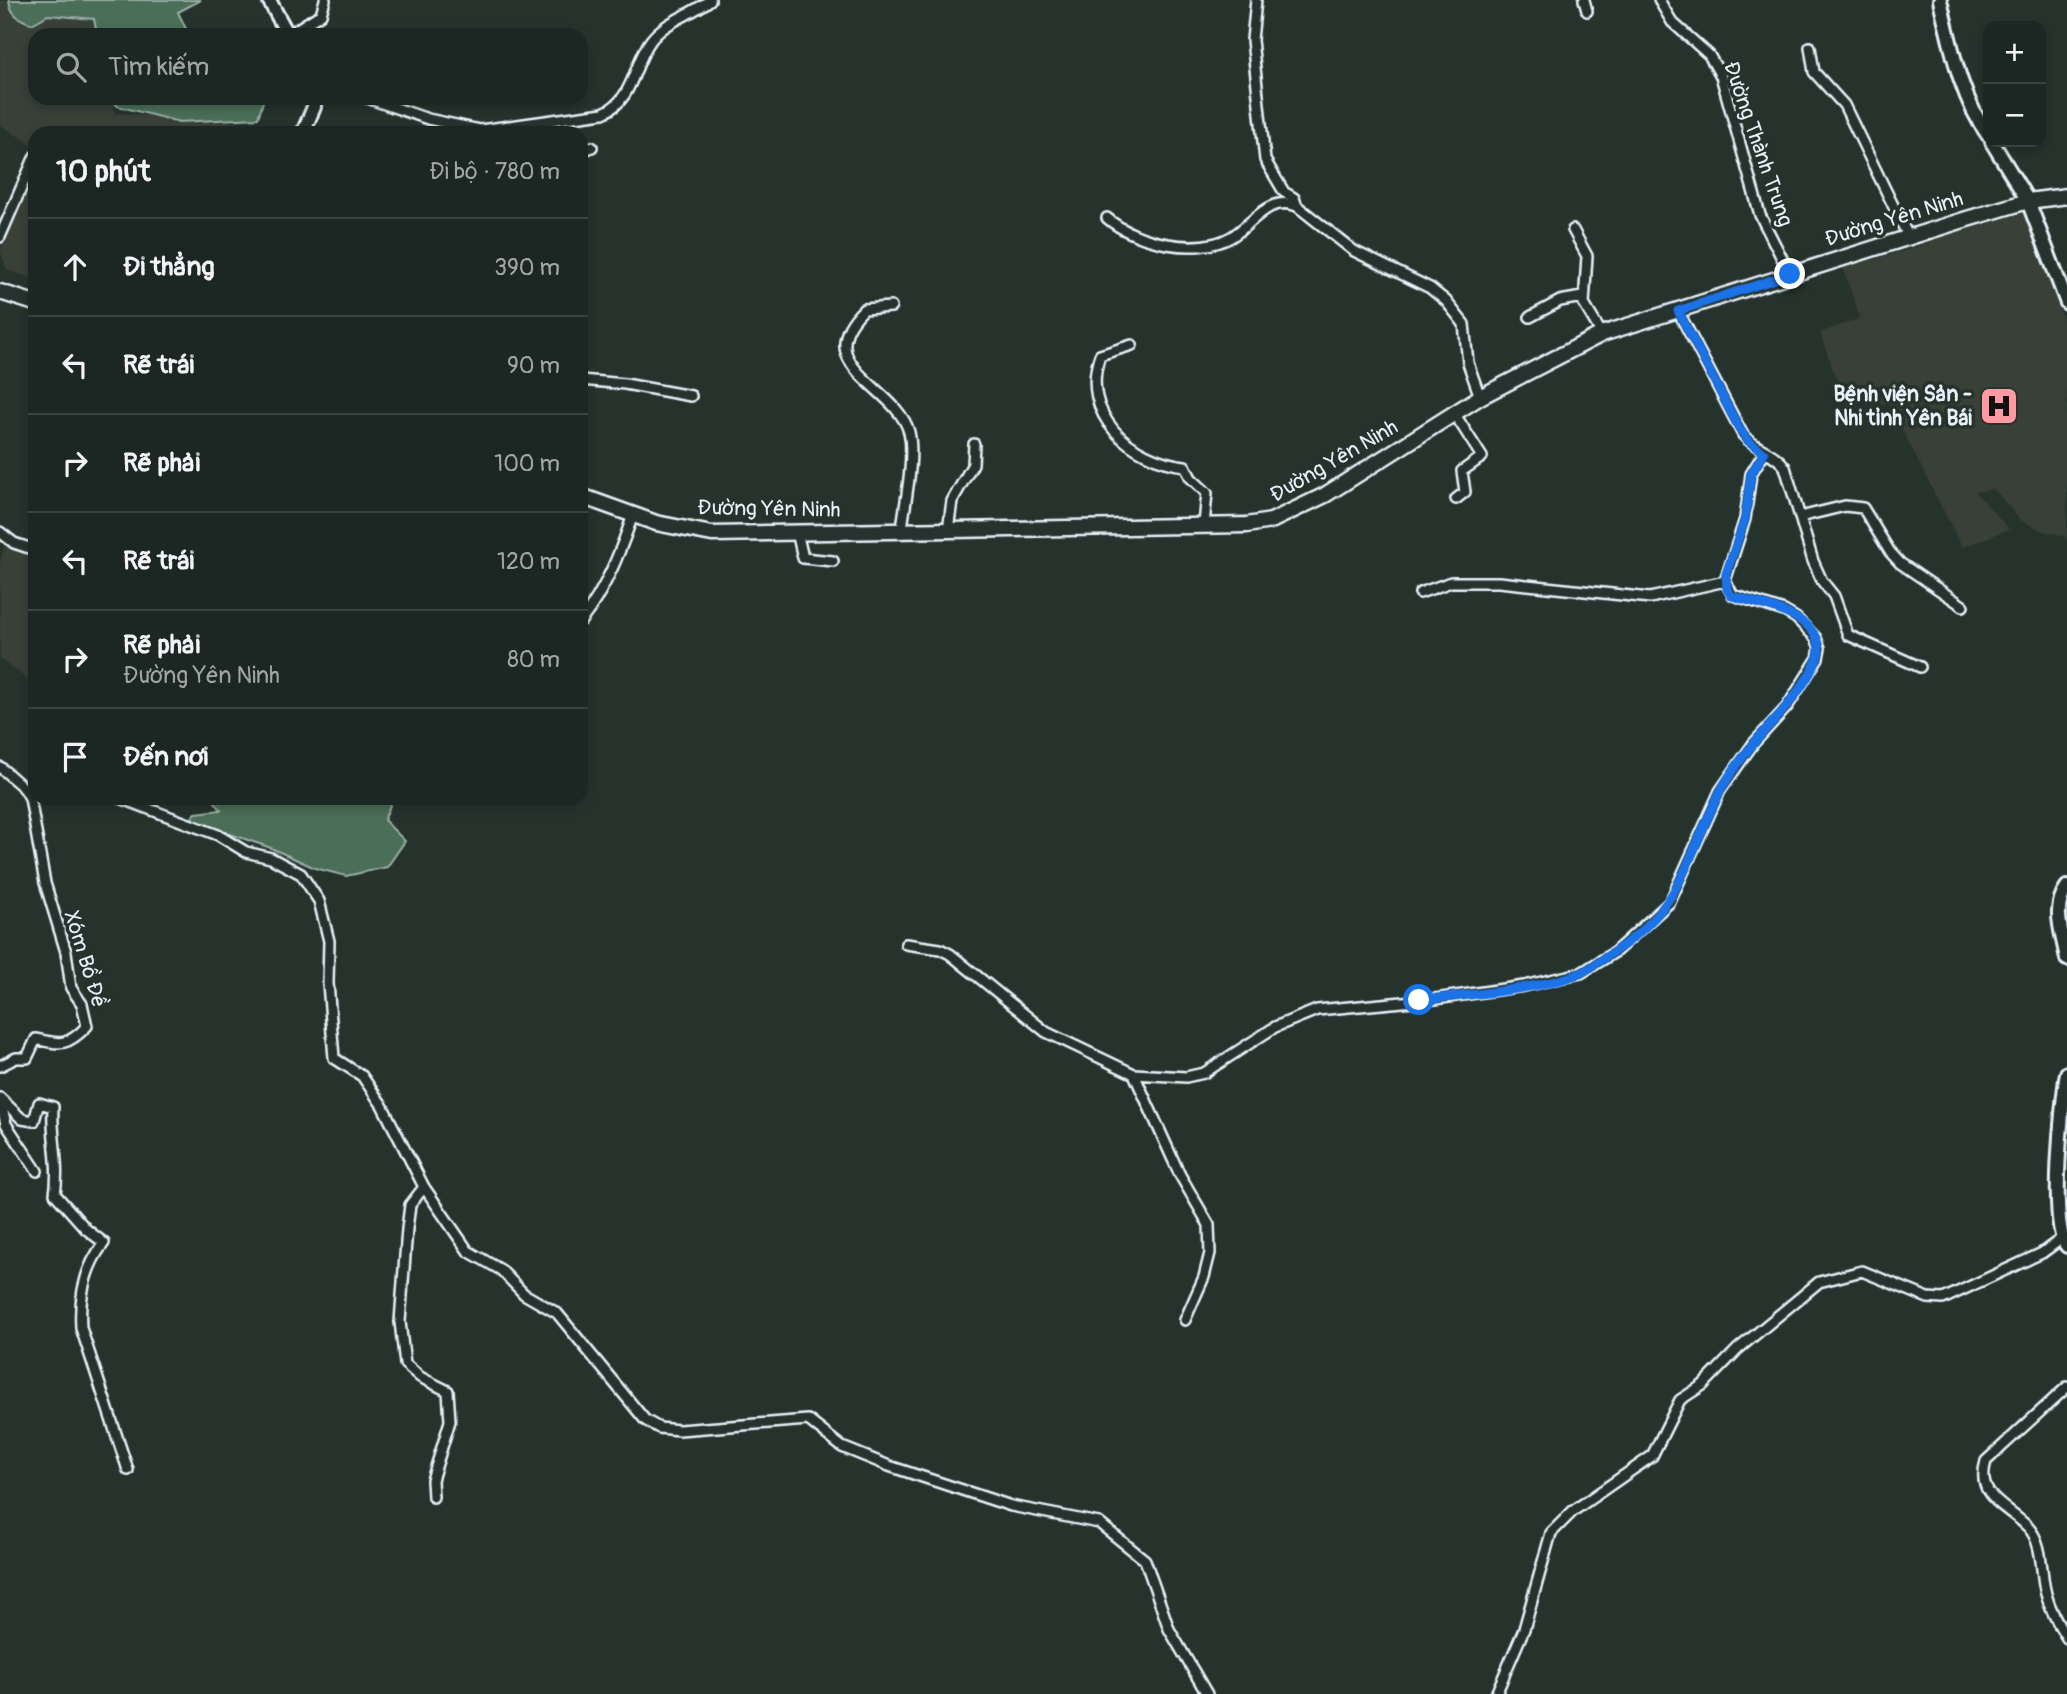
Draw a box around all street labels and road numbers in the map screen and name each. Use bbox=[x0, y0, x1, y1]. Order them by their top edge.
street label: Đường Thành Trung bbox=[1717, 58, 1799, 230]
street label: Đường Yên Ninh bbox=[1822, 185, 1966, 253]
street label: Đường Yên Ninh bbox=[1265, 414, 1403, 508]
street label: Đường Yên Ninh bbox=[697, 494, 841, 524]
street label: Xóm Bồ Đề bbox=[58, 907, 113, 1011]

